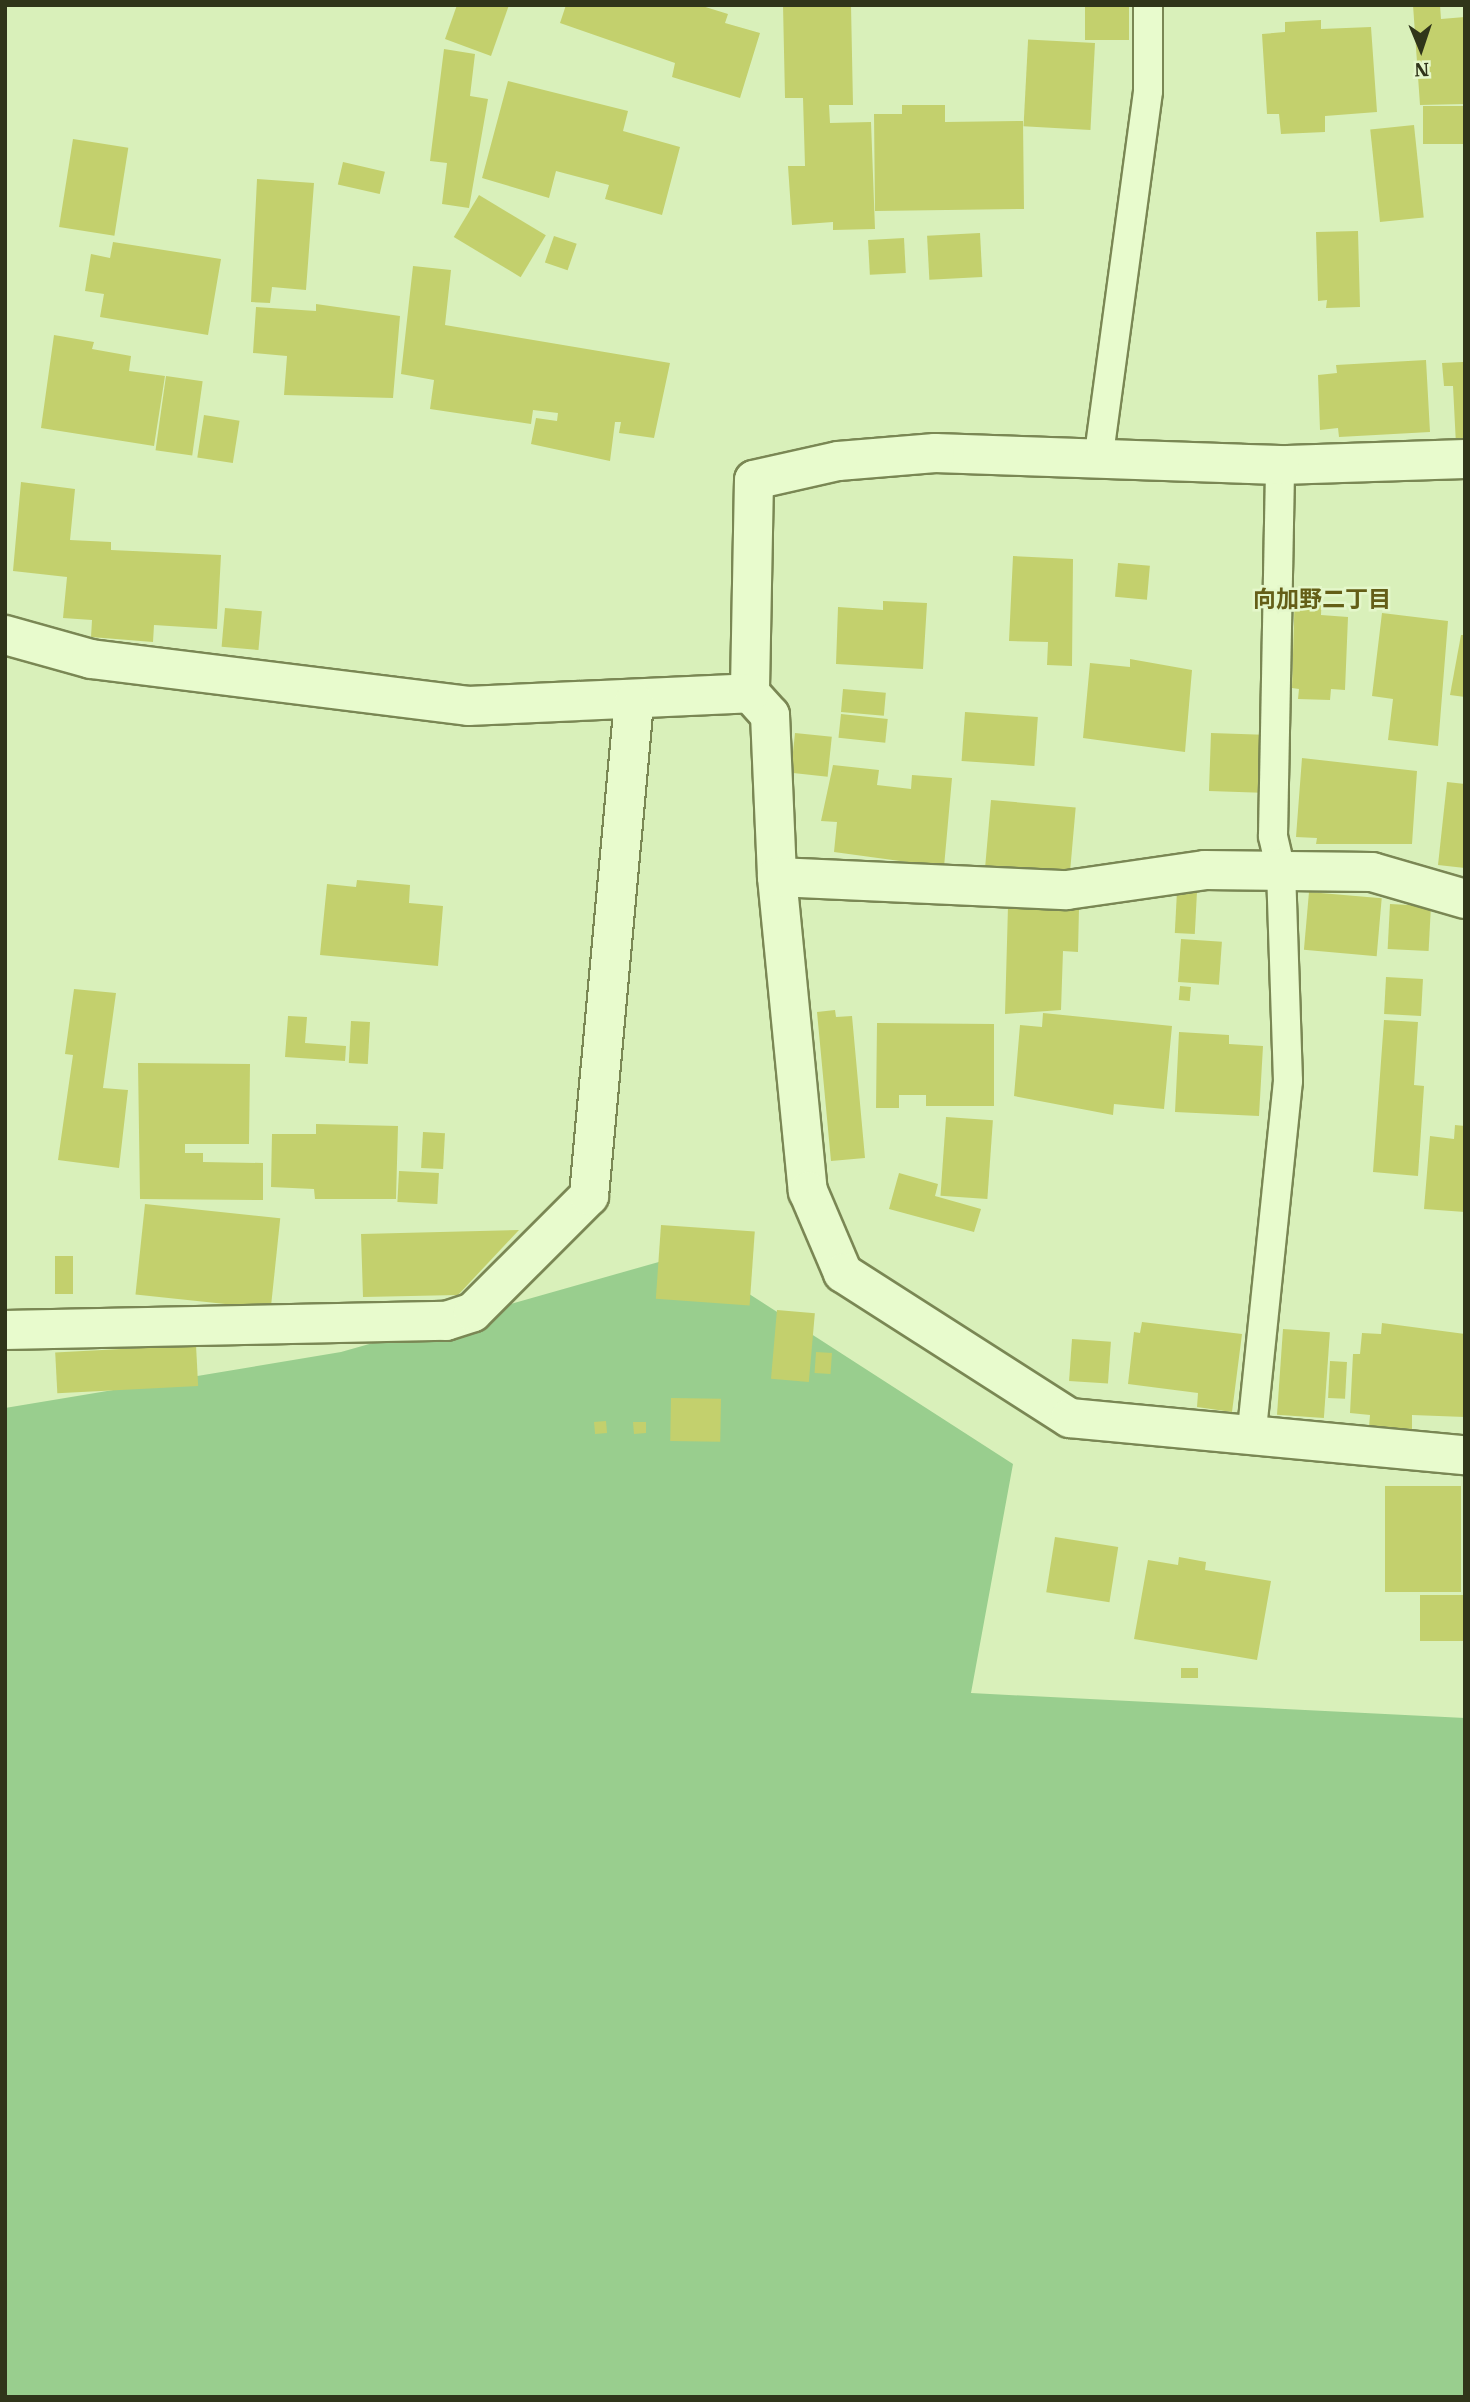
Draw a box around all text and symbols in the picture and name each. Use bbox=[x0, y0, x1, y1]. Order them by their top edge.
north arrow bbox=[1386, 14, 1456, 84]
text: N bbox=[1414, 58, 1430, 82]
district label: 向加野二丁目 bbox=[1253, 584, 1391, 612]

